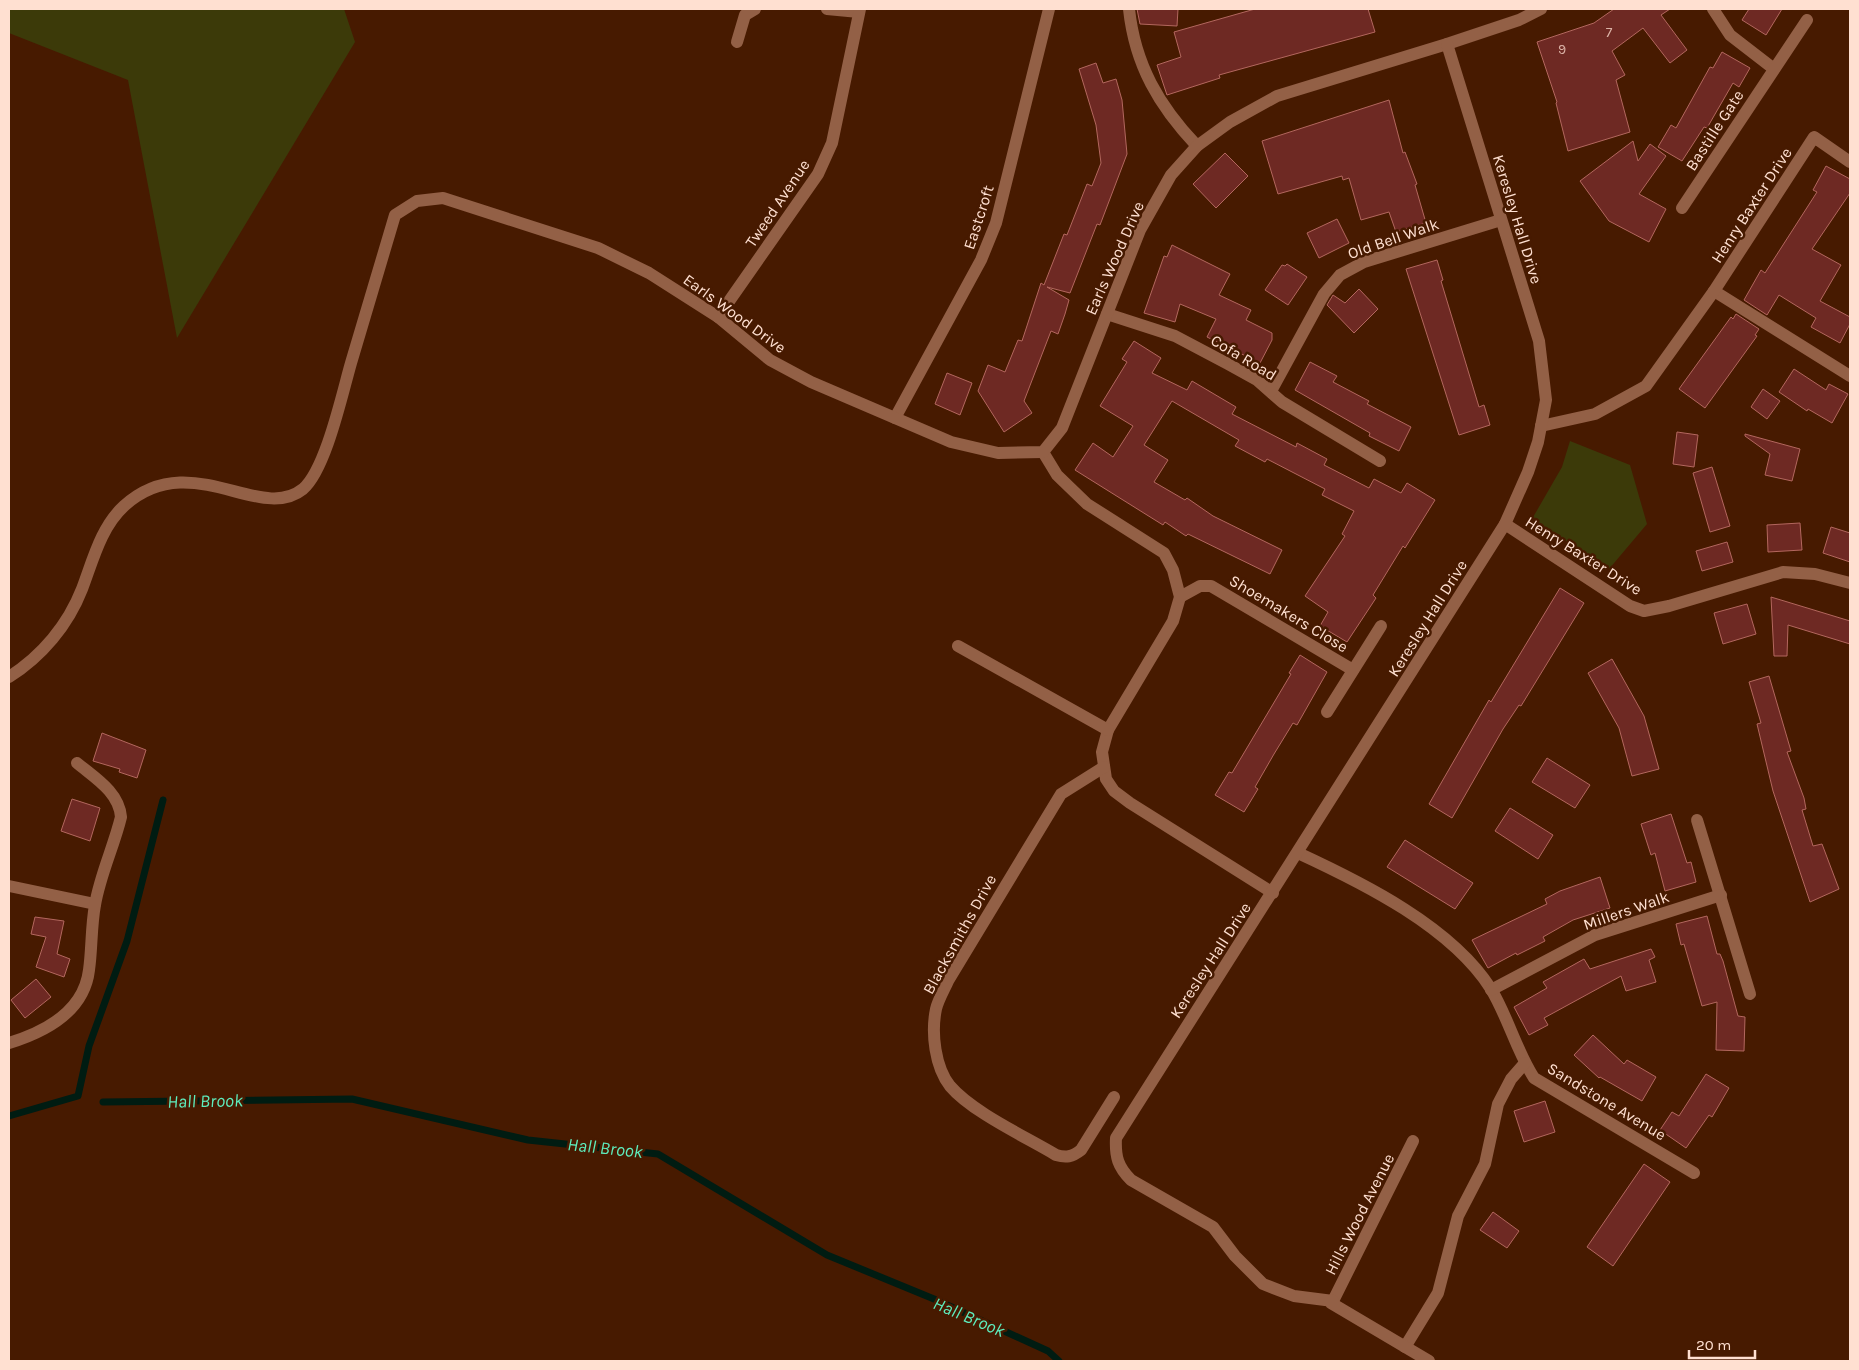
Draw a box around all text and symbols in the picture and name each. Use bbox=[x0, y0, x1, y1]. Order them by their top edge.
house number: 7 bbox=[1606, 24, 1613, 41]
house number: 9 bbox=[1558, 41, 1566, 58]
street label: Bastille Gate bbox=[1681, 86, 1748, 174]
street label: Henry Baxter Drive bbox=[1707, 144, 1796, 267]
street label: Keresley Hall Drive bbox=[1489, 152, 1546, 286]
street label: Tweed Avenue bbox=[741, 156, 814, 251]
street label: Eastcroft bbox=[959, 183, 998, 252]
street label: Earls Wood Drive bbox=[1081, 199, 1148, 318]
street label: Old Bell Walk bbox=[1345, 214, 1441, 263]
street label: Earls Wood Drive bbox=[680, 270, 790, 357]
street label: Cofa Road bbox=[1207, 330, 1280, 384]
street label: Henry Baxter Drive bbox=[1522, 512, 1645, 599]
street label: Keresley Hall Drive bbox=[1384, 556, 1471, 680]
street label: Shoemakers Close bbox=[1226, 571, 1351, 656]
street label: Blacksmiths Drive bbox=[919, 871, 1000, 997]
street label: Millers Walk bbox=[1581, 887, 1672, 934]
street label: Keresley Hall Drive bbox=[1166, 899, 1255, 1022]
street label: Sandstone Avenue bbox=[1544, 1058, 1670, 1144]
water label: Hall Brook bbox=[167, 1089, 244, 1113]
water label: Hall Brook bbox=[566, 1133, 645, 1163]
street label: Hills Wood Avenue bbox=[1321, 1150, 1398, 1278]
water label: Hall Brook bbox=[930, 1292, 1009, 1342]
scale bar bbox=[1689, 1328, 1755, 1360]
text: 20 m bbox=[1696, 1336, 1731, 1354]

